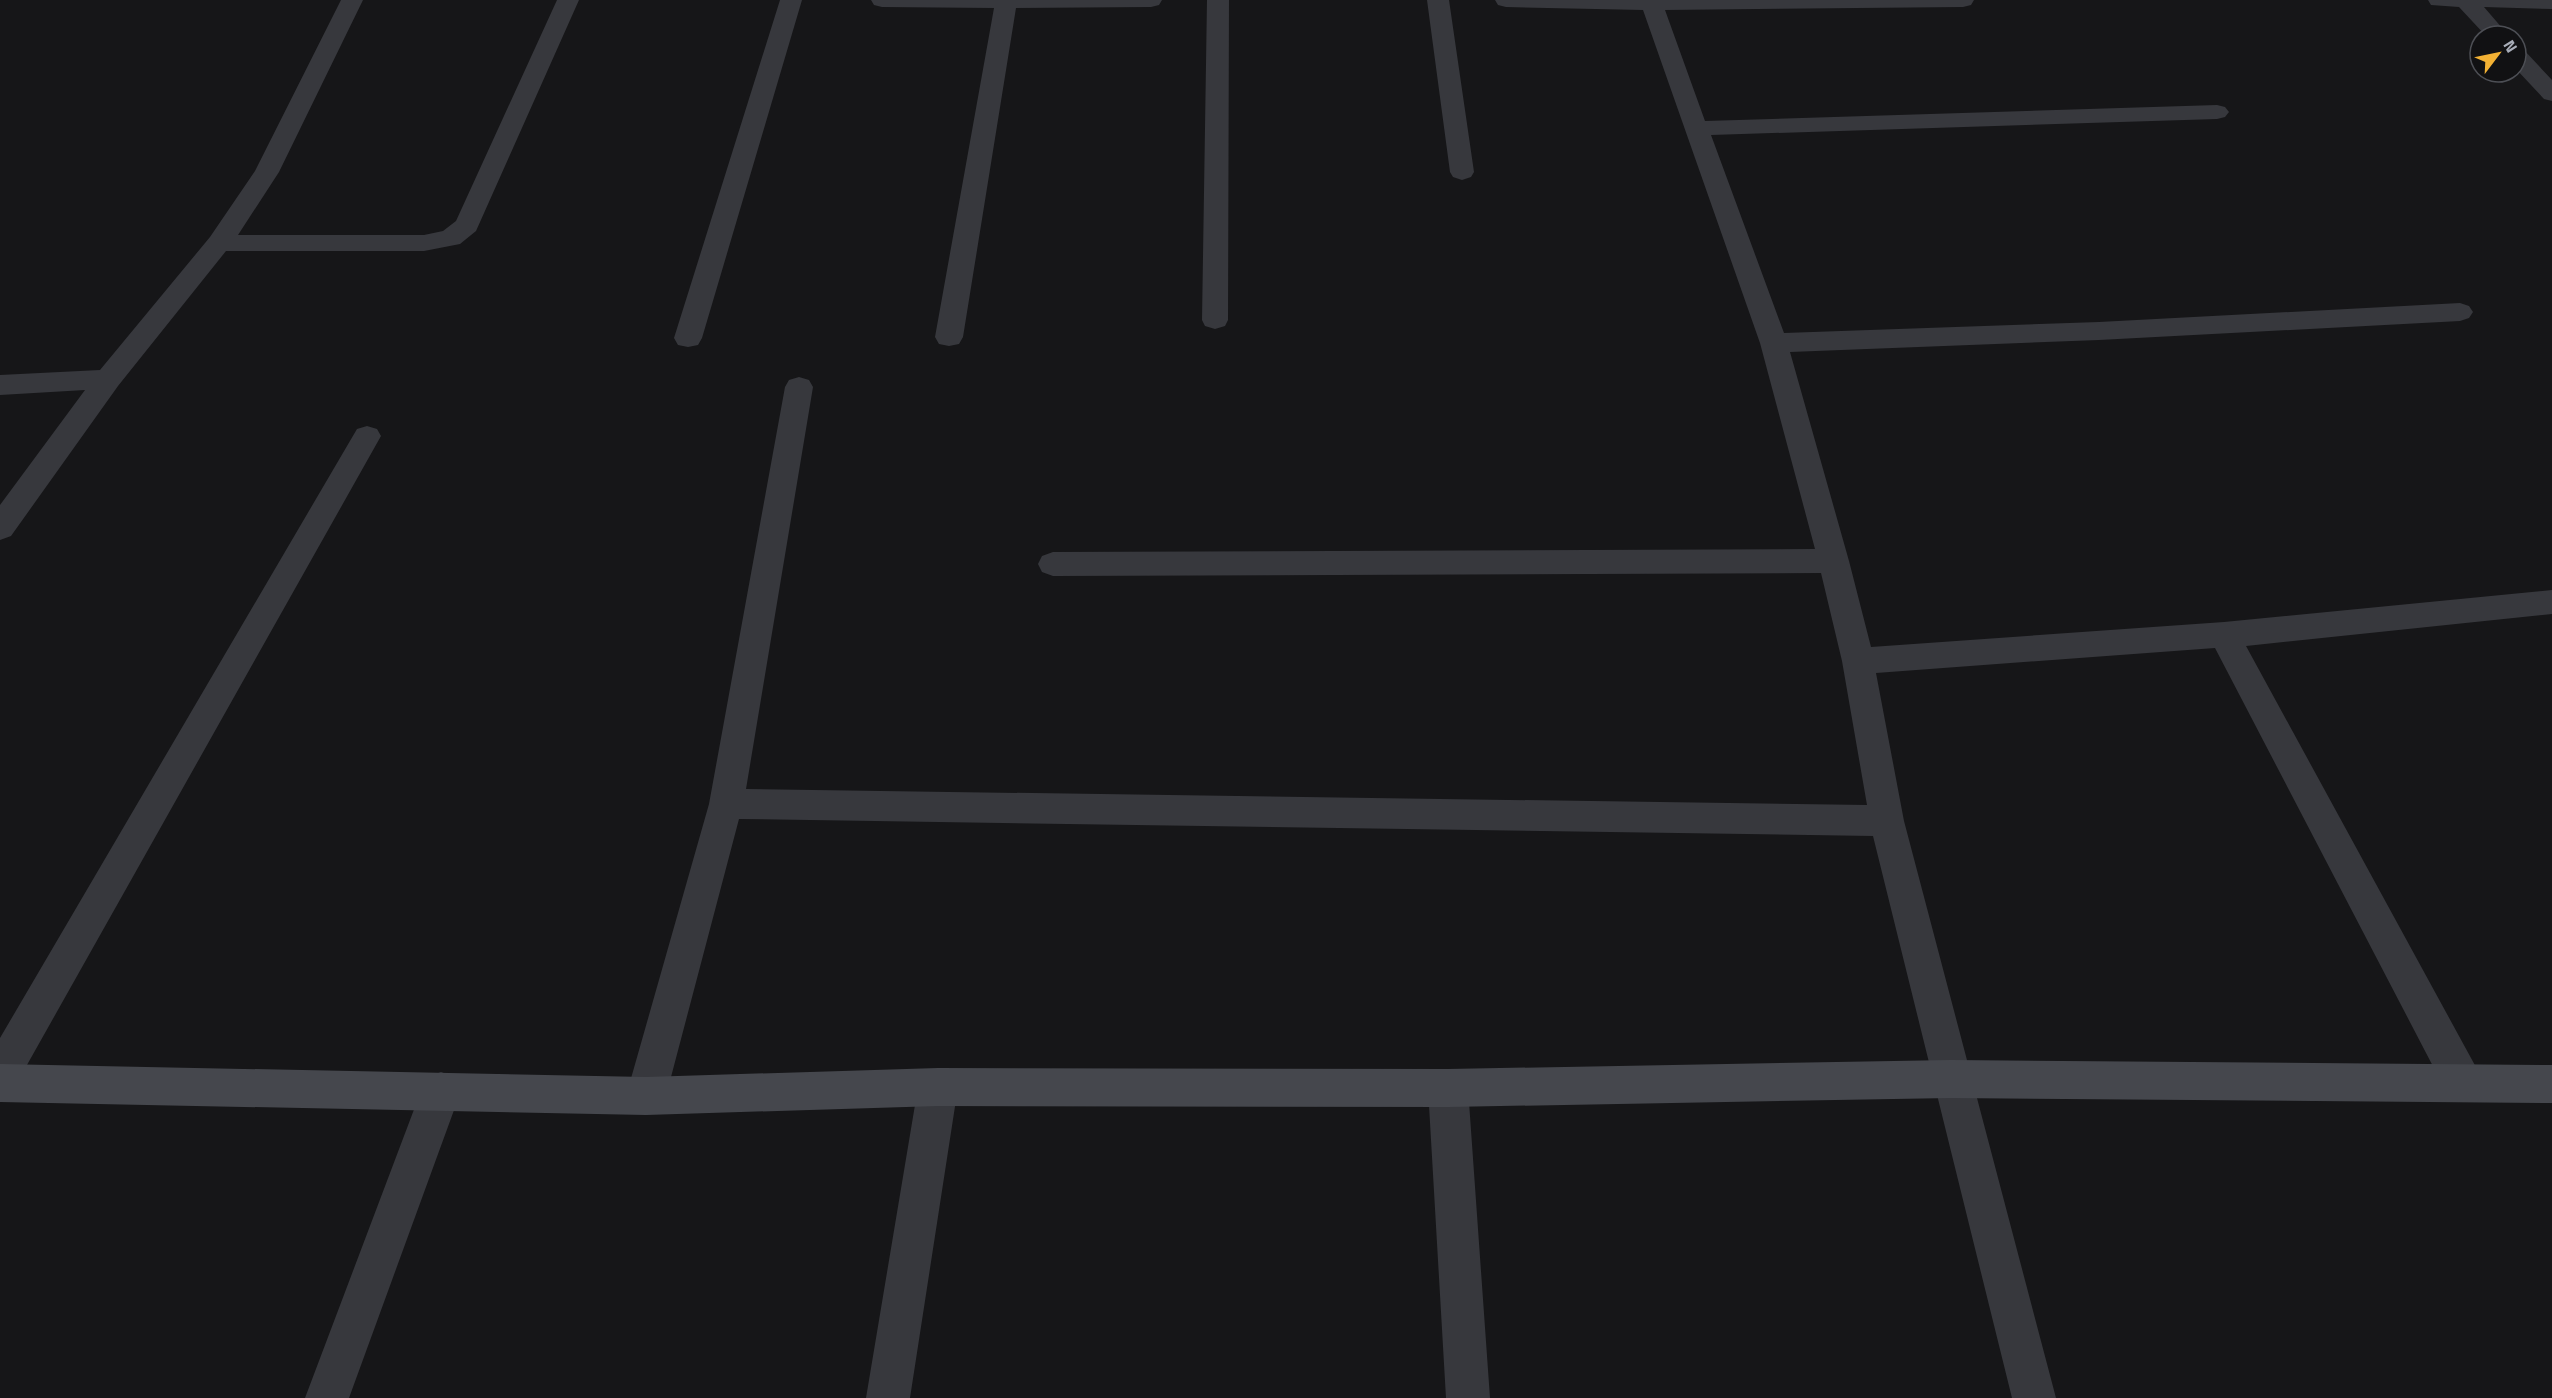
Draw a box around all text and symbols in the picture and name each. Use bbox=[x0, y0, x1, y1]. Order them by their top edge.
north arrow bbox=[2468, 24, 2528, 84]
text: N bbox=[2498, 35, 2524, 57]

